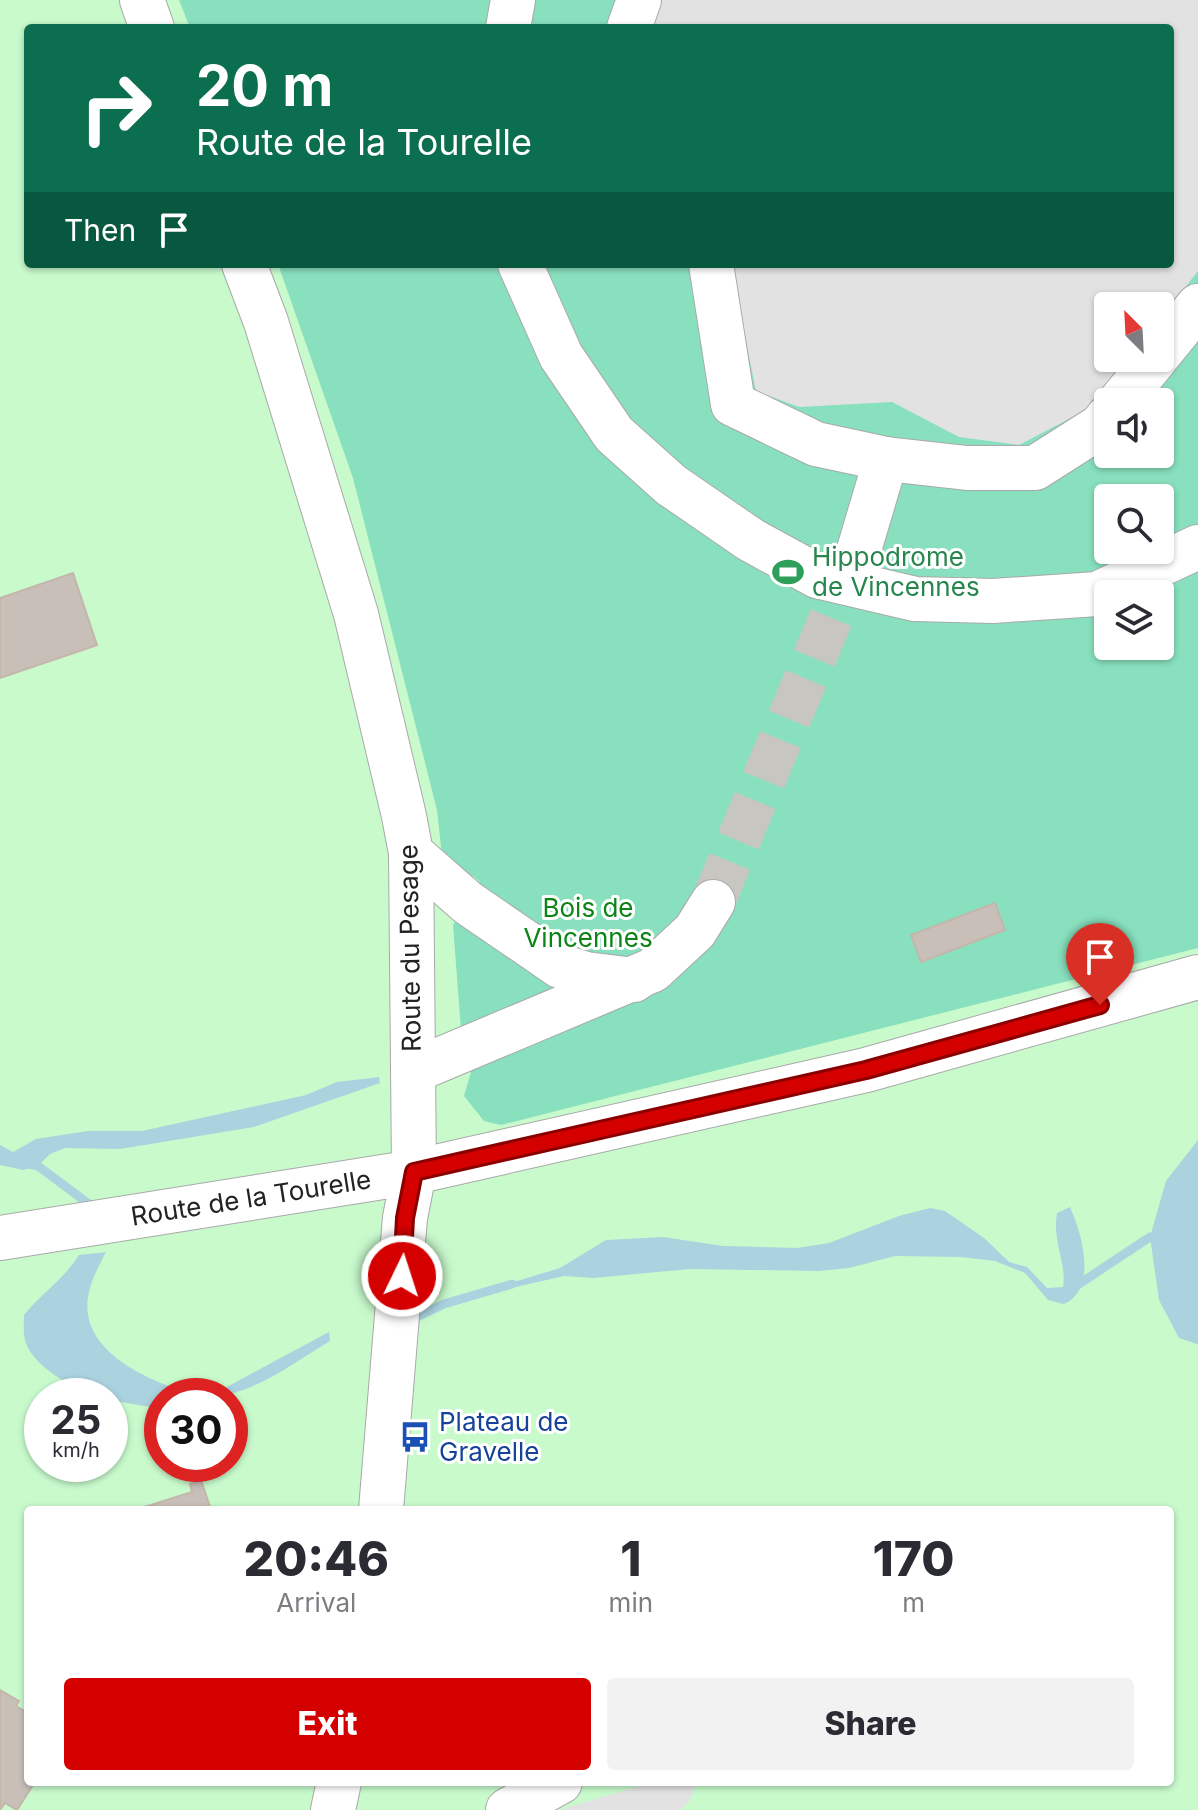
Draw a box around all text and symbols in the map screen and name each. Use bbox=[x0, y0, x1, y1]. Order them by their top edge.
text: 20 m bbox=[196, 52, 333, 120]
icon: right bbox=[64, 56, 168, 160]
text: Route de la Tourelle bbox=[196, 120, 532, 164]
icon: arrive bbox=[152, 208, 196, 252]
text: Then bbox=[64, 212, 136, 248]
north arrow bbox=[1094, 292, 1174, 372]
map controls bbox=[1094, 292, 1174, 660]
button: sound bbox=[1094, 388, 1174, 468]
button: search bbox=[1094, 484, 1174, 564]
place label: Hippodrome de Vincennes bbox=[812, 541, 980, 602]
sports icon: Hippodrome de Vincennes bbox=[771, 555, 805, 589]
button: layers bbox=[1094, 580, 1174, 660]
street label: Route du Pesage bbox=[392, 844, 427, 1052]
park label: Bois de Vincennes bbox=[523, 892, 653, 953]
pin bbox=[1066, 923, 1134, 1005]
icon: arrive bbox=[1078, 935, 1122, 979]
street label: Route de la Tourelle bbox=[129, 1163, 373, 1232]
position arrow bbox=[360, 1234, 444, 1318]
speed limit sign: 30 bbox=[144, 1378, 248, 1482]
text: 25 bbox=[51, 1395, 101, 1444]
place label: Plateau de Gravelle bbox=[439, 1406, 569, 1467]
bus stop icon: Plateau de Gravelle bbox=[398, 1420, 432, 1454]
text: km/h bbox=[52, 1438, 100, 1462]
text: 20:46 bbox=[244, 1529, 389, 1588]
text: 1 bbox=[620, 1529, 641, 1588]
text: 170 bbox=[873, 1529, 954, 1588]
text: Arrival bbox=[276, 1587, 356, 1618]
text: min bbox=[609, 1587, 653, 1618]
text: m bbox=[902, 1587, 925, 1618]
button: Exit bbox=[64, 1678, 591, 1770]
button: Share bbox=[607, 1678, 1134, 1770]

